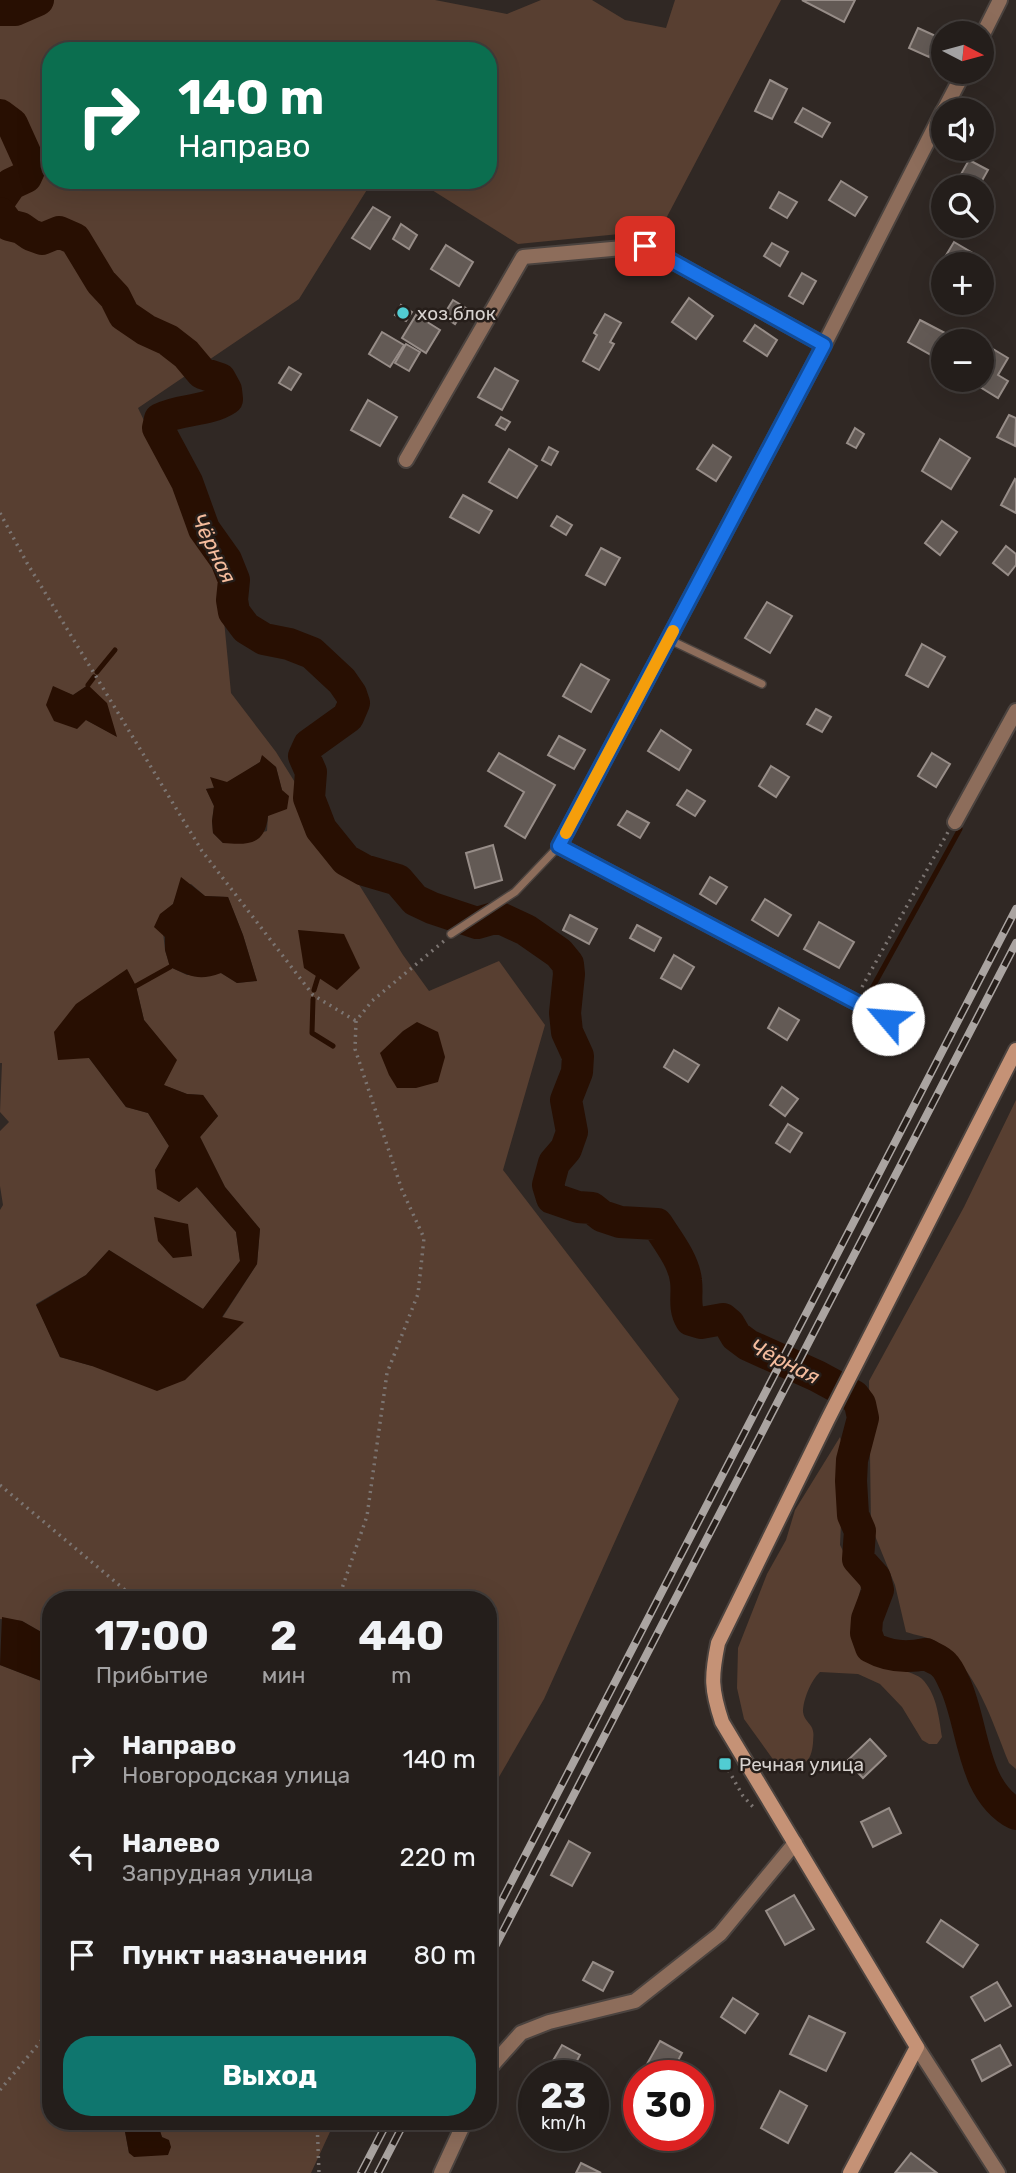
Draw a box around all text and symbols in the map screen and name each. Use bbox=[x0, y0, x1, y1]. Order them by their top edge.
north arrow bbox=[931, 21, 994, 84]
map controls bbox=[931, 21, 994, 392]
text: 140 m bbox=[178, 68, 324, 126]
icon: right bbox=[63, 70, 154, 161]
button: sound bbox=[931, 98, 994, 161]
text: Направо bbox=[178, 127, 311, 165]
button: search bbox=[931, 175, 994, 238]
pin bbox=[615, 216, 675, 276]
icon: arrive bbox=[626, 227, 664, 265]
button: + bbox=[931, 252, 994, 315]
place label: хоз.блок bbox=[417, 302, 496, 325]
marker: хоз.блок bbox=[395, 305, 411, 321]
button: − bbox=[931, 329, 994, 392]
water label: Чёрная bbox=[186, 509, 242, 587]
position arrow bbox=[851, 982, 925, 1056]
water label: Чёрная bbox=[746, 1333, 824, 1389]
text: 17:00 bbox=[95, 1611, 209, 1661]
text: 2 bbox=[270, 1611, 297, 1661]
text: 440 bbox=[358, 1611, 444, 1661]
text: Прибытие bbox=[96, 1661, 208, 1689]
text: мин bbox=[262, 1661, 306, 1689]
text: m bbox=[391, 1661, 411, 1689]
text: Направо bbox=[122, 1730, 236, 1761]
icon: right bbox=[63, 1740, 101, 1778]
text: 140 m bbox=[403, 1744, 476, 1775]
place label: Речная улица bbox=[739, 1753, 864, 1776]
marker: Речная улица bbox=[717, 1756, 733, 1772]
text: Новгородская улица bbox=[122, 1761, 350, 1789]
text: Налево bbox=[122, 1828, 220, 1859]
icon: left bbox=[63, 1838, 101, 1876]
text: 220 m bbox=[399, 1842, 476, 1873]
text: Запрудная улица bbox=[122, 1859, 313, 1887]
icon: arrive bbox=[63, 1936, 101, 1974]
text: Пункт назначения bbox=[122, 1940, 367, 1971]
text: 80 m bbox=[413, 1940, 476, 1971]
button: Выход bbox=[63, 2036, 476, 2116]
speed limit sign: 30 bbox=[623, 2060, 714, 2151]
text: 23 bbox=[541, 2075, 586, 2117]
text: km/h bbox=[541, 2112, 586, 2134]

